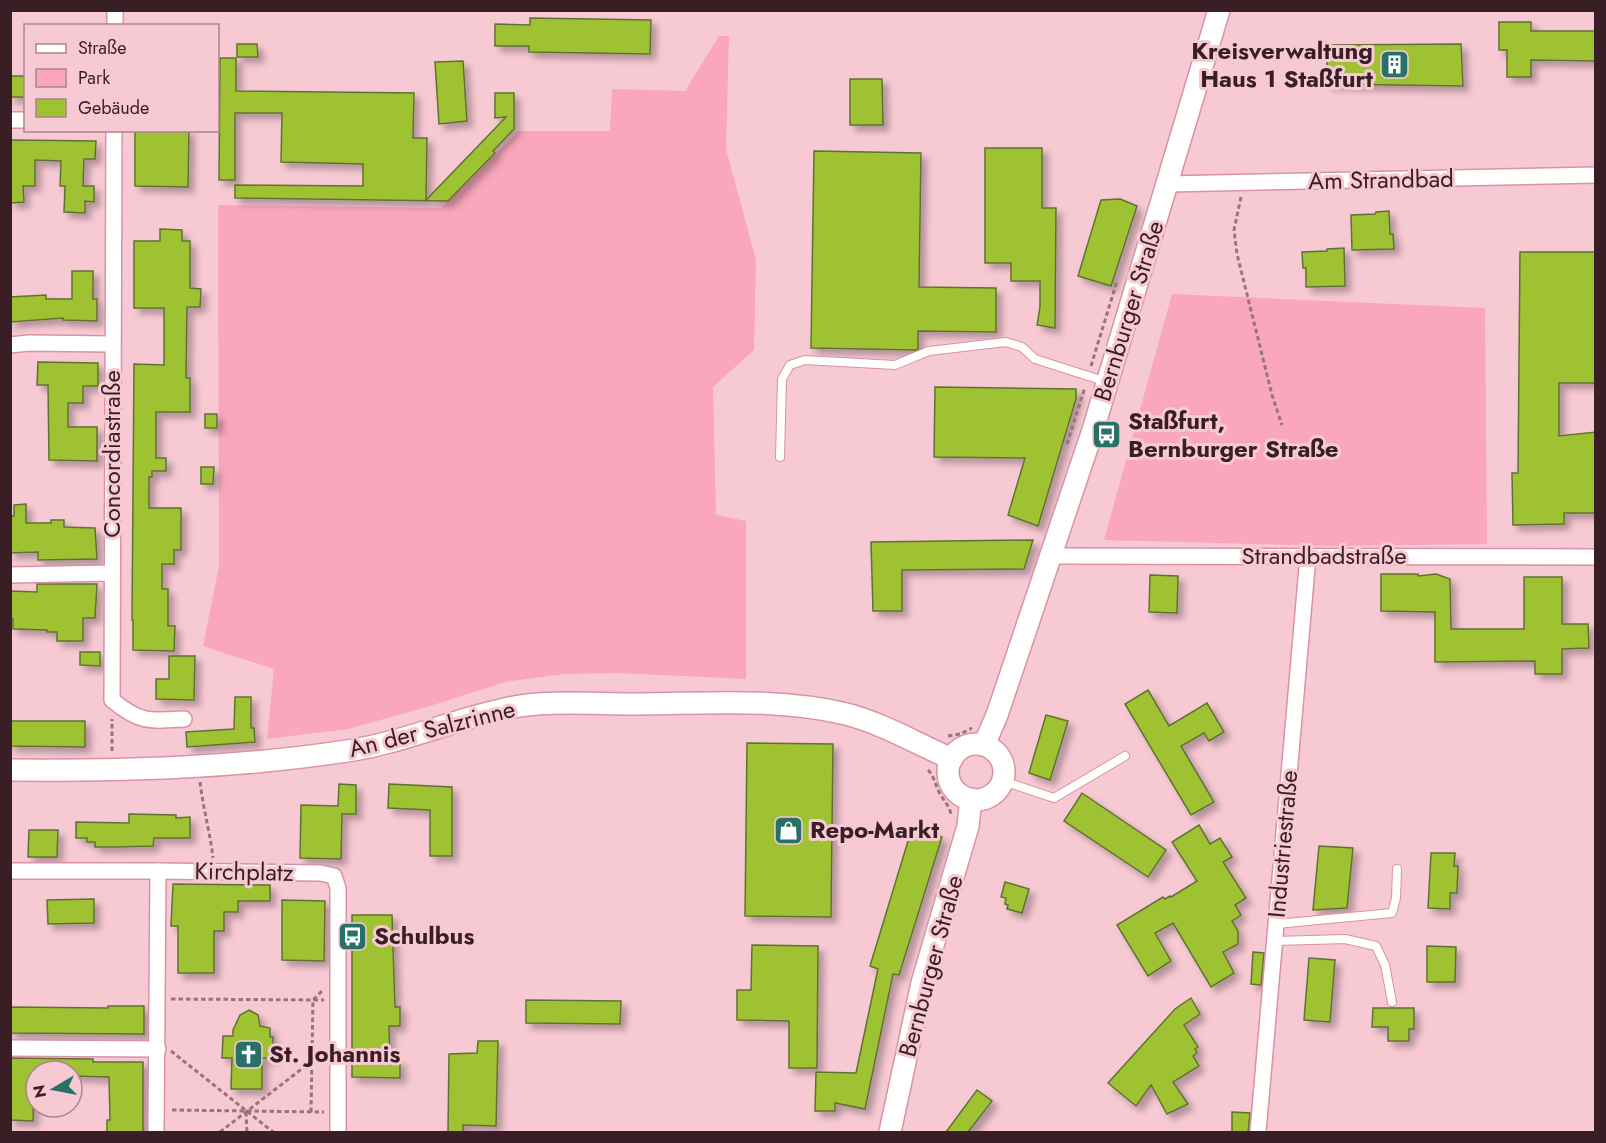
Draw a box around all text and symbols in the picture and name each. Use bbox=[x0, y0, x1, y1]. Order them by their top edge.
legend bbox=[24, 24, 219, 132]
place label: Kreisverwaltung Haus 1 Staßfurt bbox=[1191, 33, 1373, 96]
text: Straße bbox=[78, 35, 126, 61]
building icon: Kreisverwaltung Haus 1 Staßfurt bbox=[1378, 49, 1410, 81]
text: Park bbox=[78, 65, 110, 91]
text: Gebäude bbox=[78, 95, 149, 121]
street label: Am Strandbad bbox=[1308, 161, 1454, 198]
street label: Bernburger Straße bbox=[1084, 216, 1173, 405]
street label: Concordiastraße bbox=[94, 370, 129, 538]
place label: Staßfurt, Bernburger Straße bbox=[1128, 403, 1339, 466]
bus stop icon: Staßfurt, Bernburger Straße bbox=[1091, 419, 1123, 451]
street label: Strandbadstraße bbox=[1242, 538, 1407, 573]
street label: An der Salzrinne bbox=[345, 691, 519, 766]
street label: Industriestraße bbox=[1259, 769, 1306, 919]
place label: Repo-Markt bbox=[810, 812, 940, 847]
shop icon: Repo-Markt bbox=[773, 814, 805, 846]
street label: Kirchplatz bbox=[194, 853, 294, 890]
street label: Bernburger Straße bbox=[889, 871, 972, 1061]
place label: Schulbus bbox=[374, 918, 474, 953]
bus stop icon: Schulbus bbox=[337, 920, 369, 952]
place label: St. Johannis bbox=[269, 1036, 400, 1071]
church icon: St. Johannis bbox=[232, 1038, 264, 1070]
north arrow bbox=[24, 1059, 84, 1119]
text: N bbox=[27, 1083, 52, 1100]

